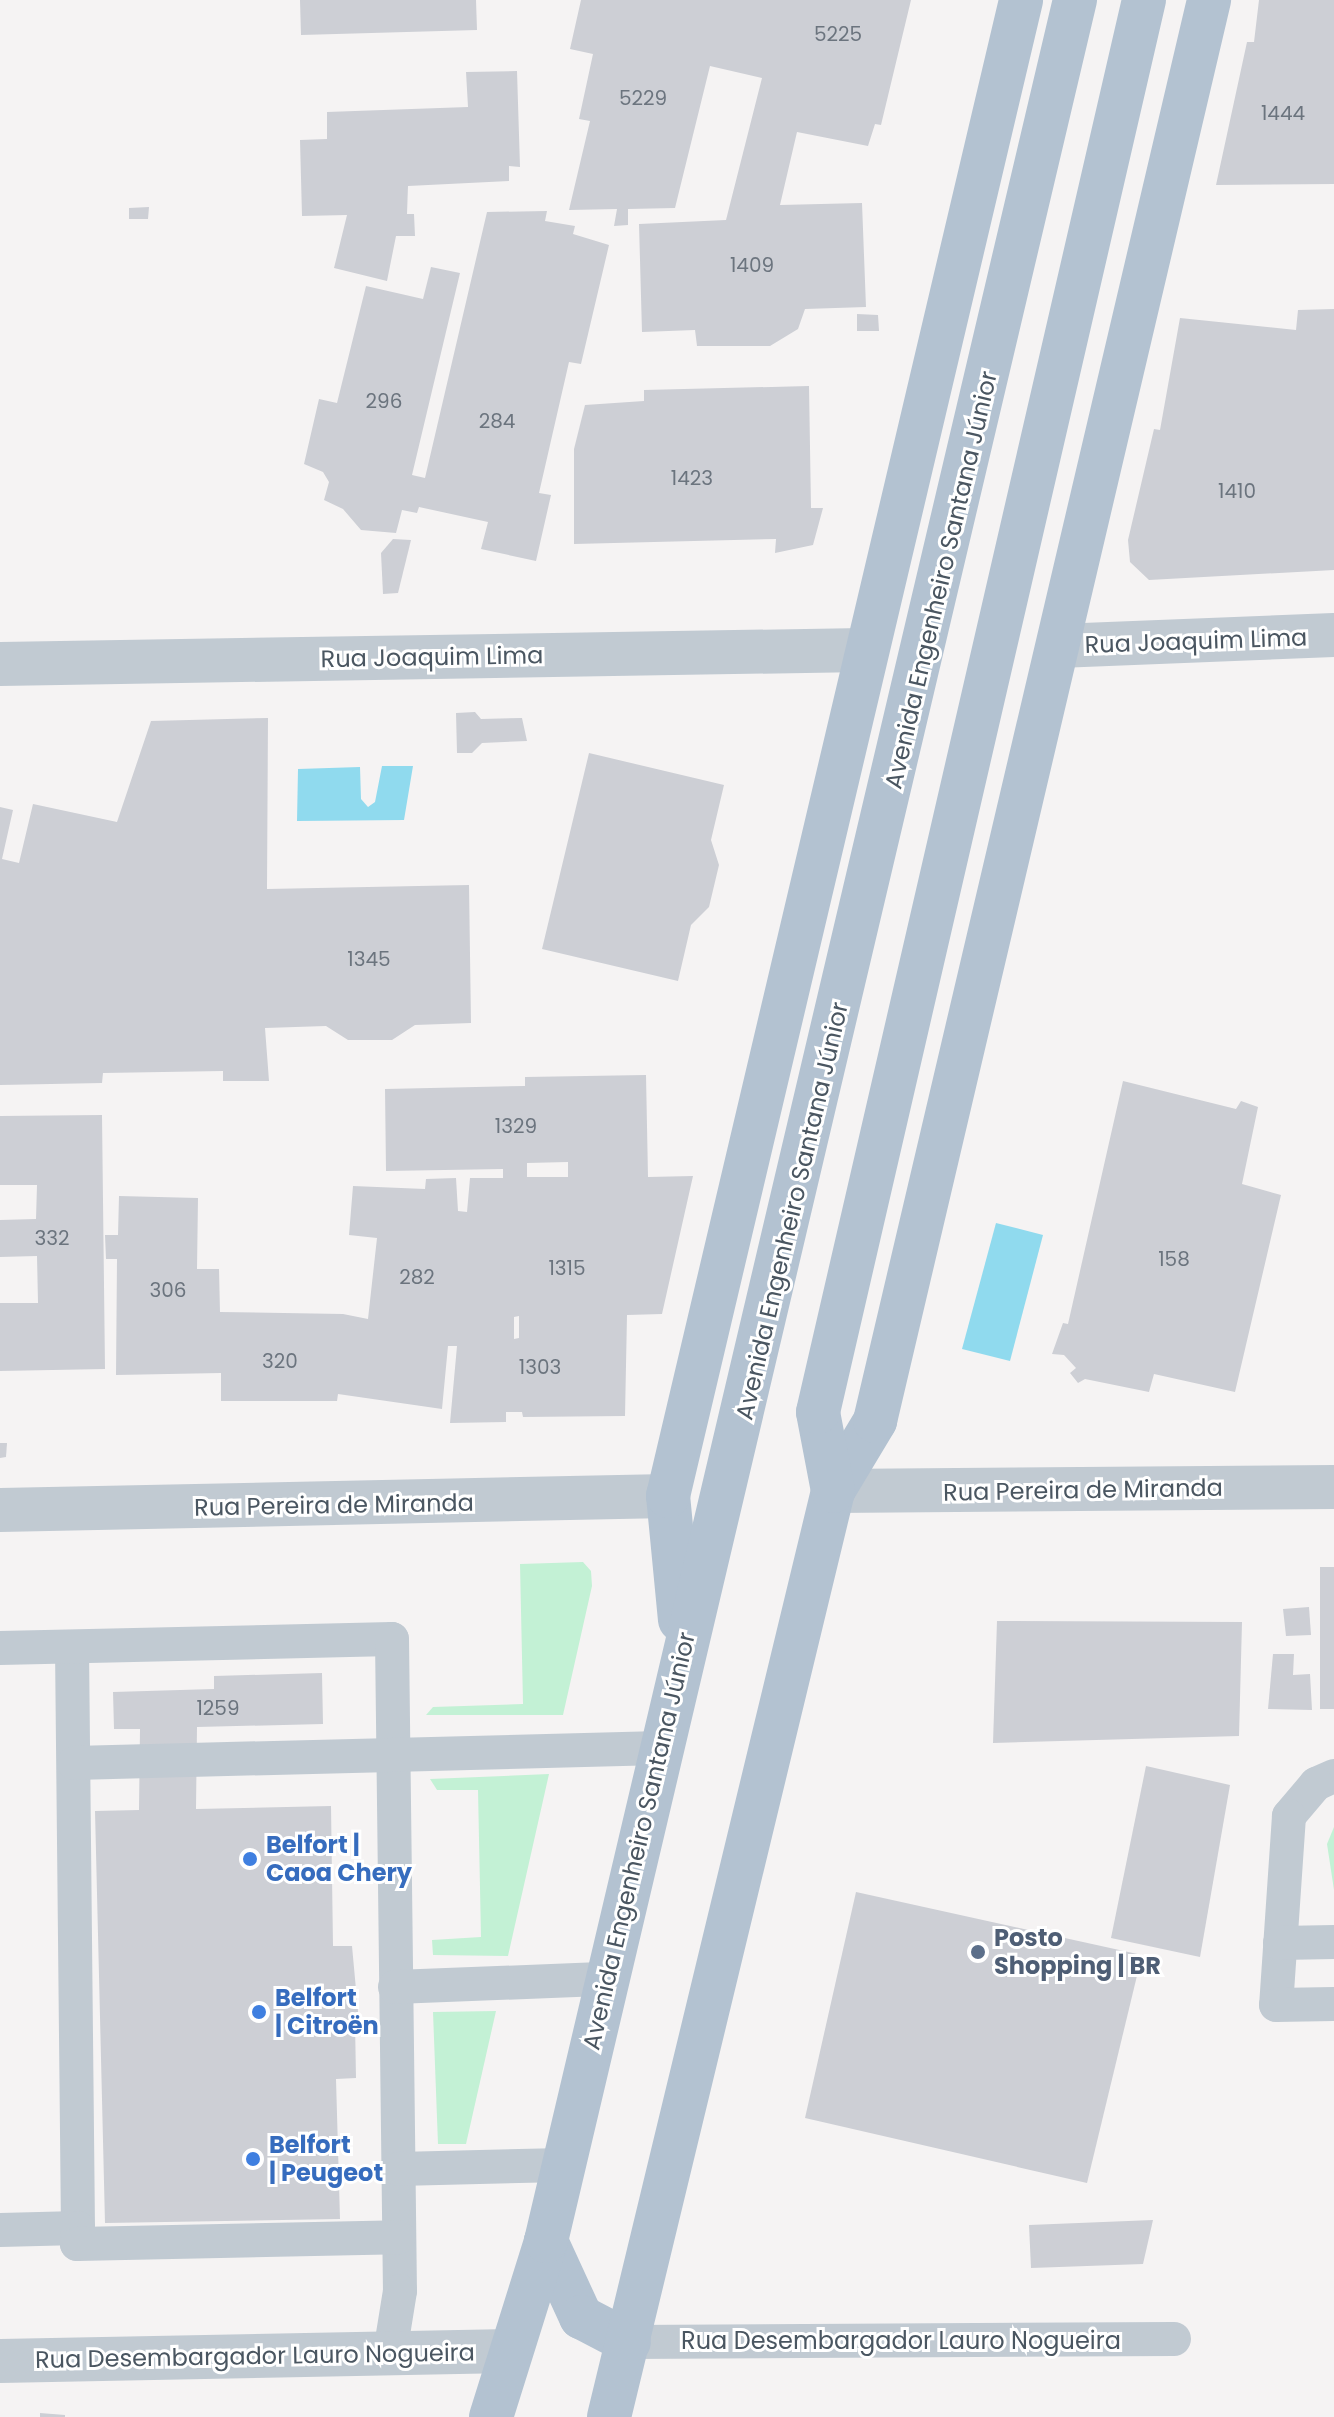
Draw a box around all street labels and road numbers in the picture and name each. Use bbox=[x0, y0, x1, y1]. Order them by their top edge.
street label: Avenida Engenheiro Santana Júnior bbox=[879, 368, 1003, 792]
street label: Rua Joaquim Lima bbox=[1084, 623, 1308, 659]
street label: Rua Joaquim Lima bbox=[320, 641, 544, 673]
street label: Avenida Engenheiro Santana Júnior bbox=[730, 999, 854, 1423]
street label: Rua Pereira de Miranda bbox=[943, 1473, 1223, 1507]
street label: Rua Pereira de Miranda bbox=[194, 1488, 474, 1522]
street label: Avenida Engenheiro Santana Júnior bbox=[577, 1629, 701, 2053]
street label: Rua Desembargador Lauro Nogueira bbox=[681, 2327, 1121, 2355]
street label: Rua Desembargador Lauro Nogueira bbox=[35, 2338, 475, 2374]

